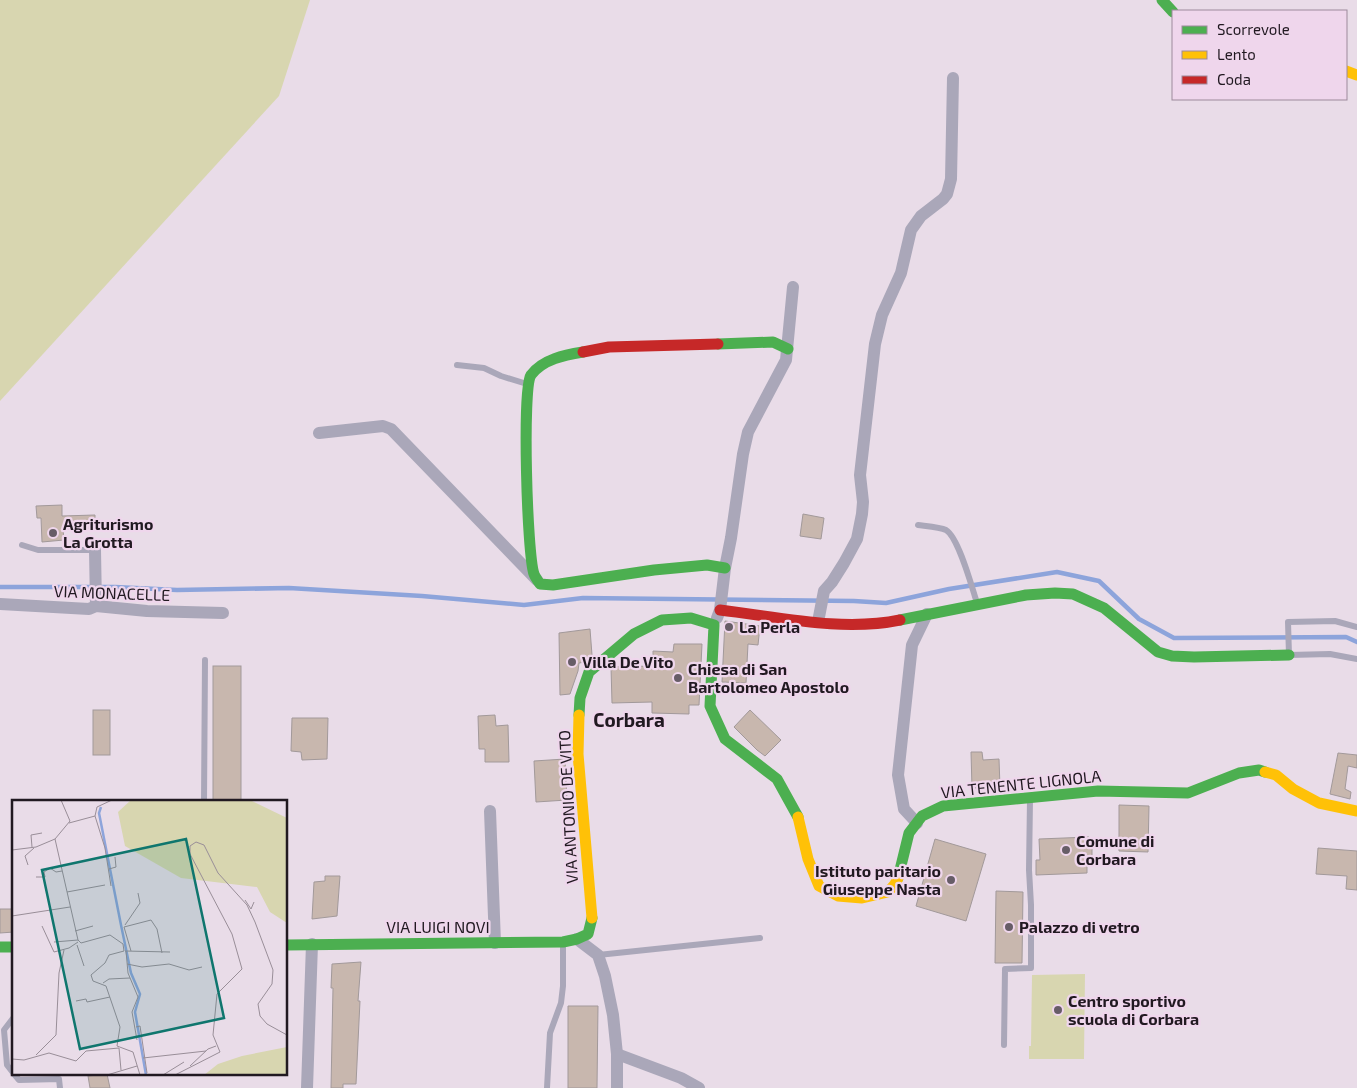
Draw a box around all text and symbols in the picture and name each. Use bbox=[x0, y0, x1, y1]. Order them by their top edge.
legend bbox=[1172, 10, 1347, 100]
text: Scorrevole bbox=[1217, 20, 1290, 38]
text: Lento bbox=[1217, 45, 1256, 63]
text: Coda bbox=[1217, 70, 1251, 88]
place label: Agriturismo La Grotta bbox=[63, 514, 153, 551]
marker: Agriturismo La Grotta bbox=[47, 527, 59, 539]
street label: VIA MONACELLE bbox=[53, 581, 171, 604]
place label: La Perla bbox=[739, 617, 800, 636]
marker: La Perla bbox=[723, 621, 735, 633]
place label: Villa De Vito bbox=[582, 652, 673, 671]
marker: Villa De Vito bbox=[566, 656, 578, 668]
place label: Chiesa di San Bartolomeo Apostolo bbox=[688, 659, 849, 696]
marker: Chiesa di San Bartolomeo Apostolo bbox=[672, 672, 684, 684]
district label: Corbara bbox=[593, 708, 665, 731]
street label: VIA ANTONIO DE VITO bbox=[554, 730, 581, 884]
street label: VIA TENENTE LIGNOLA bbox=[940, 766, 1102, 801]
inset map bbox=[12, 800, 288, 1076]
place label: Comune di Corbara bbox=[1076, 831, 1155, 868]
marker: Comune di Corbara bbox=[1060, 844, 1072, 856]
place label: Istituto paritario Giuseppe Nasta bbox=[815, 861, 941, 898]
marker: Istituto paritario Giuseppe Nasta bbox=[945, 874, 957, 886]
street label: VIA LUIGI NOVI bbox=[386, 917, 490, 936]
place label: Palazzo di vetro bbox=[1019, 917, 1140, 936]
marker: Palazzo di vetro bbox=[1003, 921, 1015, 933]
place label: Centro sportivo scuola di Corbara bbox=[1068, 991, 1199, 1028]
marker: Centro sportivo scuola di Corbara bbox=[1052, 1004, 1064, 1016]

